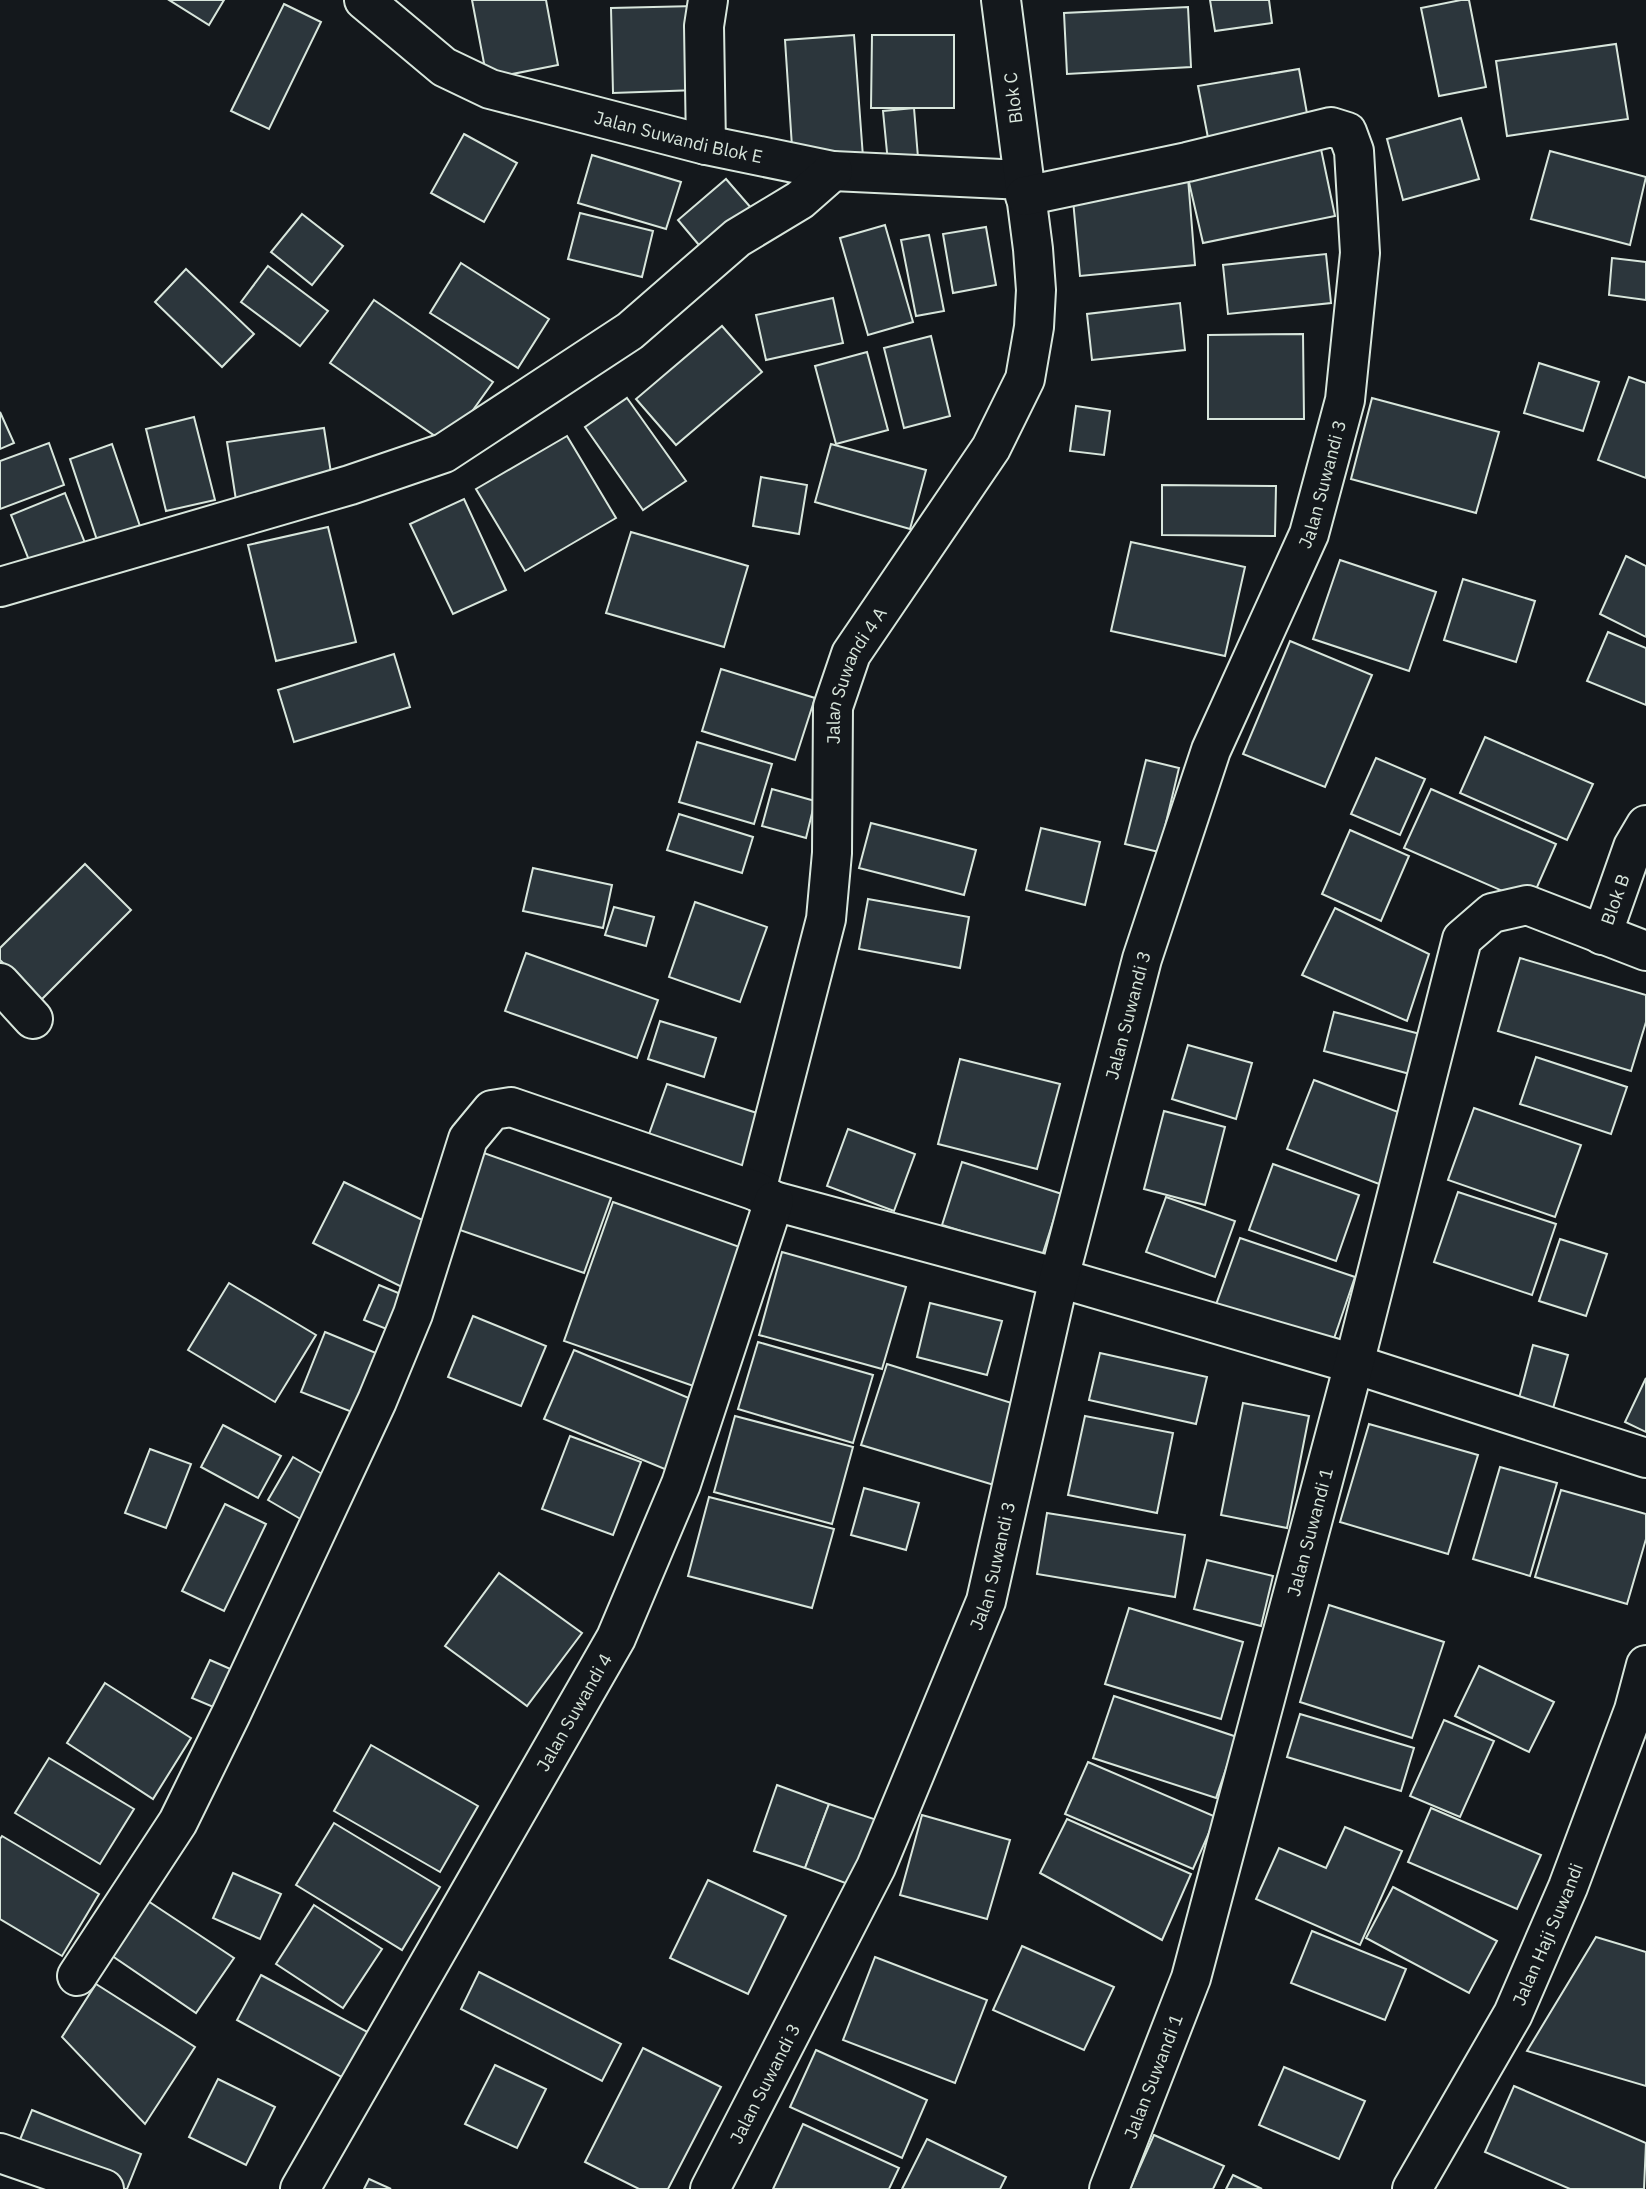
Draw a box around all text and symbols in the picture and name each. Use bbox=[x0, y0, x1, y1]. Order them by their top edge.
street label: Blok C bbox=[998, 71, 1028, 125]
street label: Jalan Suwandi Blok E bbox=[592, 105, 765, 168]
street label: Jalan Suwandi 3 bbox=[1293, 417, 1351, 552]
street label: Jalan Suwandi 4 A bbox=[821, 602, 892, 744]
street label: Blok B bbox=[1595, 871, 1634, 928]
street label: Jalan Suwandi 3 bbox=[1100, 948, 1155, 1082]
street label: Jalan Suwandi 1 bbox=[1281, 1465, 1338, 1599]
street label: Jalan Suwandi 3 bbox=[964, 1499, 1020, 1633]
street label: Jalan Suwandi 4 bbox=[531, 1649, 617, 1775]
street label: Jalan Haji Suwandi bbox=[1507, 1860, 1587, 2009]
street label: Jalan Suwandi 1 bbox=[1118, 2010, 1187, 2142]
street label: Jalan Suwandi 3 bbox=[724, 2019, 805, 2147]

